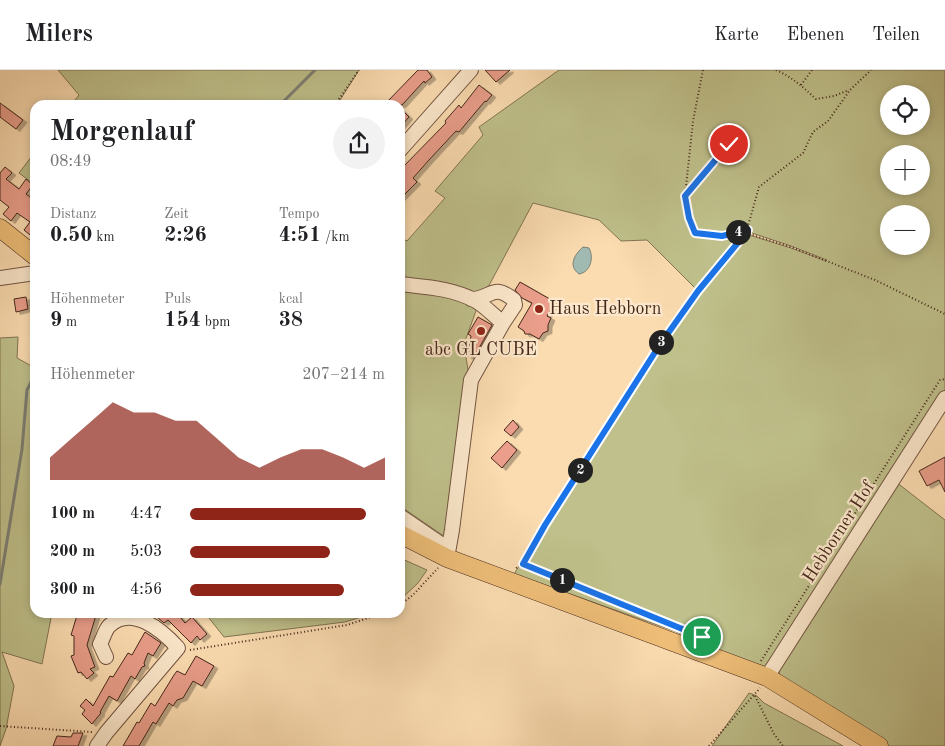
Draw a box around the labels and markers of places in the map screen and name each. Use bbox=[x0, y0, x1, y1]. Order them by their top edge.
pin bbox=[708, 123, 750, 165]
pin: 4 bbox=[726, 220, 750, 244]
place label: Haus Hebborn bbox=[549, 300, 662, 318]
marker: Haus Hebborn bbox=[533, 303, 545, 315]
marker: abc GL CUBE bbox=[475, 325, 487, 337]
pin: 3 bbox=[648, 330, 674, 354]
place label: abc GL CUBE bbox=[425, 341, 537, 359]
pin: 2 bbox=[568, 458, 592, 482]
pin: 1 bbox=[550, 568, 574, 592]
pin bbox=[681, 616, 723, 658]

